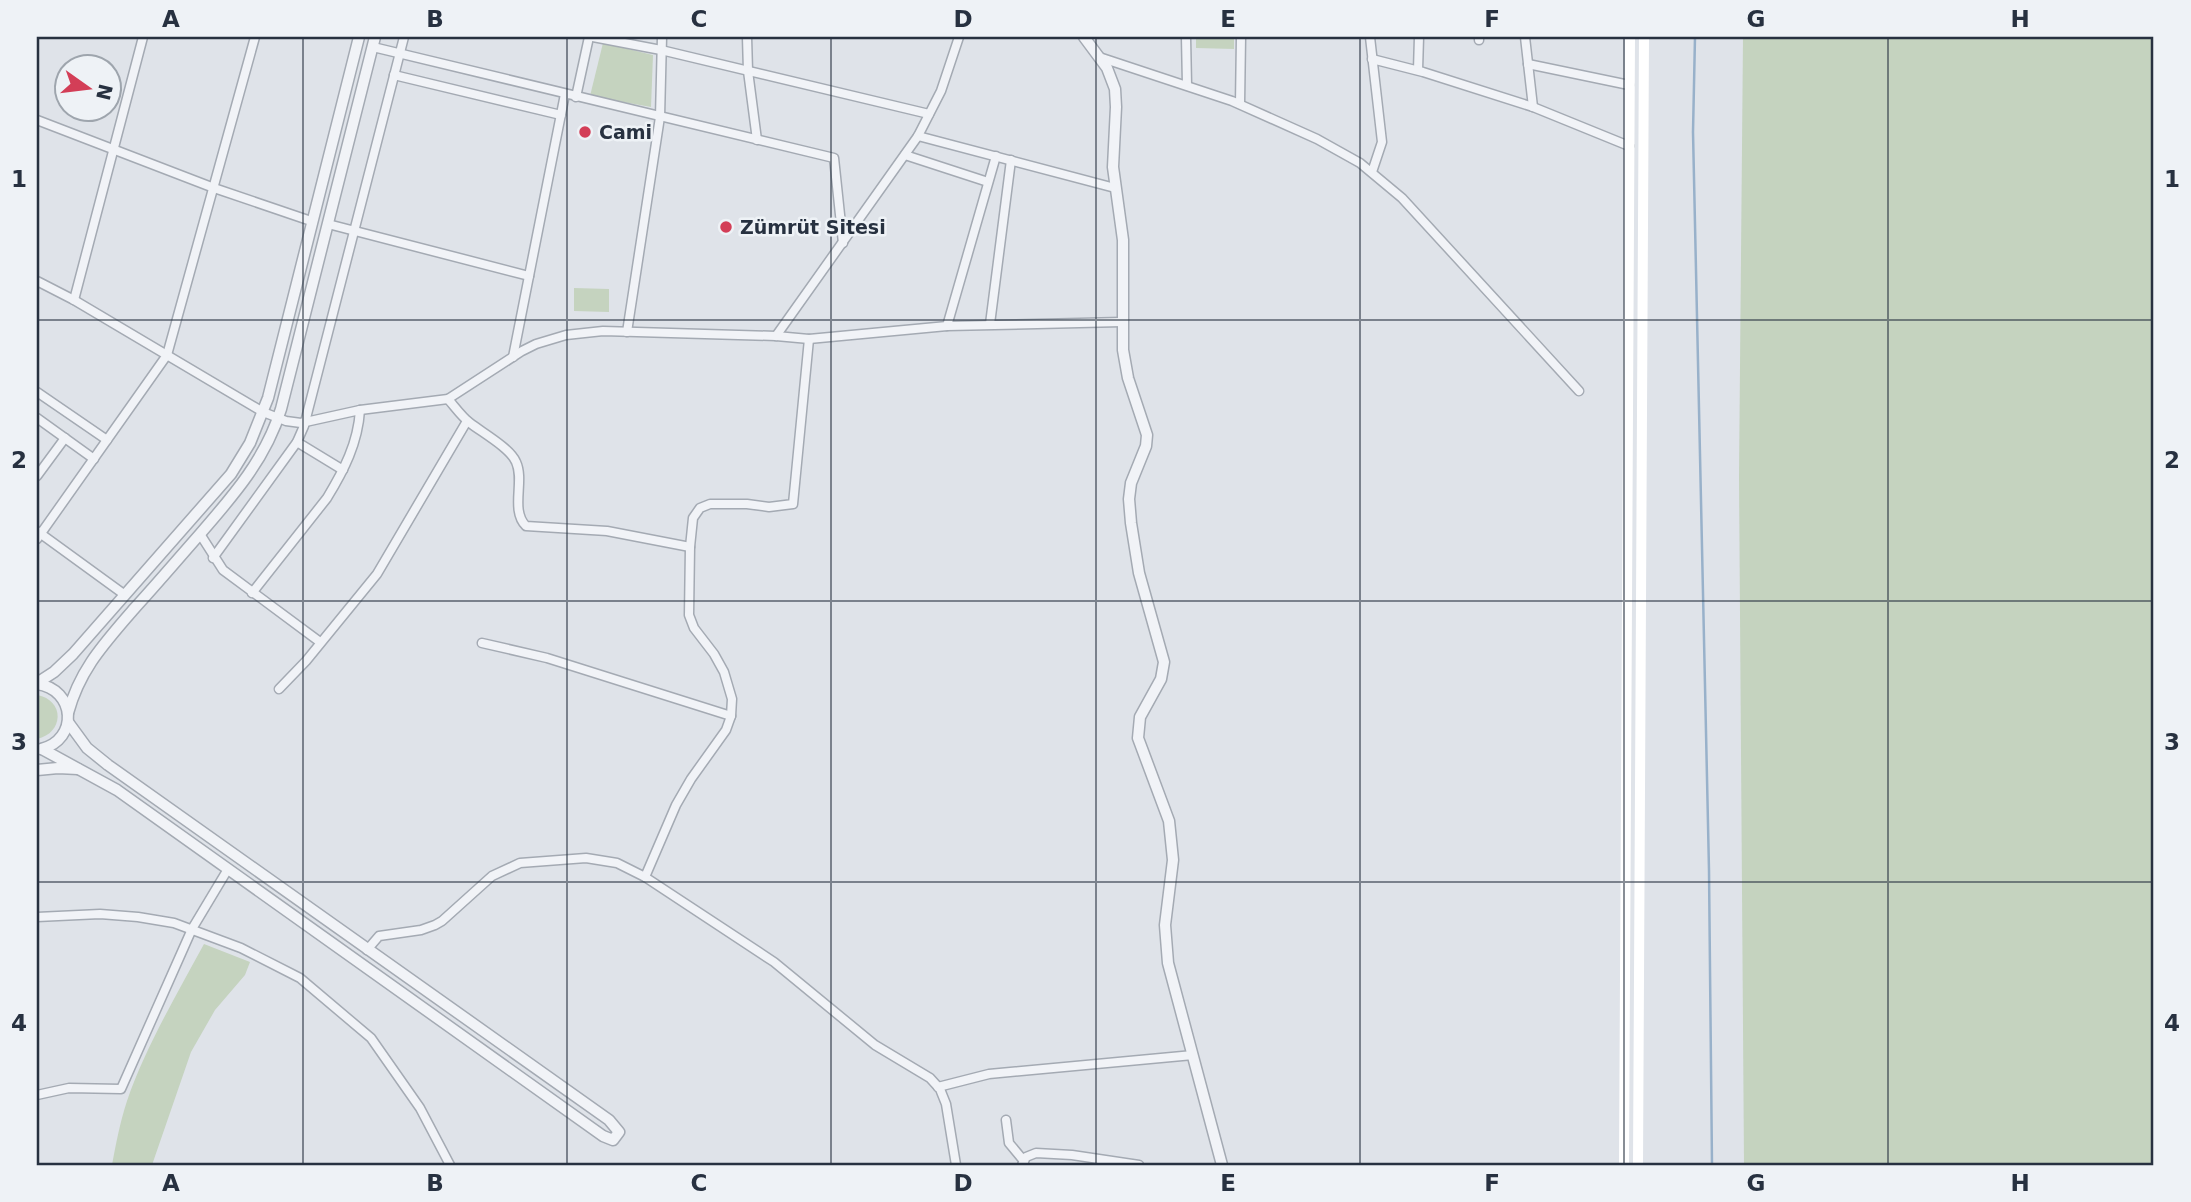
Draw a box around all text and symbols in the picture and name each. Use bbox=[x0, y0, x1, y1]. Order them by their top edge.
text: A bbox=[162, 6, 180, 32]
text: B bbox=[426, 6, 444, 32]
text: C bbox=[691, 6, 707, 32]
text: D bbox=[953, 6, 973, 32]
text: E bbox=[1220, 6, 1236, 32]
text: F bbox=[1484, 6, 1500, 32]
text: G bbox=[1747, 6, 1765, 32]
text: H bbox=[2010, 6, 2030, 32]
north arrow bbox=[52, 52, 122, 122]
text: N bbox=[92, 82, 117, 102]
place label: Cami bbox=[599, 121, 652, 143]
marker: Cami bbox=[577, 124, 593, 140]
text: 1 bbox=[11, 166, 27, 192]
text: 1 bbox=[2164, 166, 2180, 192]
place label: Zümrüt Sitesi bbox=[740, 216, 886, 238]
marker: Zümrüt Sitesi bbox=[718, 219, 734, 235]
text: 2 bbox=[11, 447, 27, 473]
text: 2 bbox=[2164, 447, 2180, 473]
text: 3 bbox=[11, 729, 27, 755]
text: 3 bbox=[2164, 729, 2180, 755]
text: 4 bbox=[11, 1010, 27, 1036]
text: 4 bbox=[2164, 1010, 2180, 1036]
text: A bbox=[162, 1170, 180, 1196]
text: B bbox=[426, 1170, 444, 1196]
text: C bbox=[691, 1170, 707, 1196]
text: D bbox=[953, 1170, 973, 1196]
text: E bbox=[1220, 1170, 1236, 1196]
text: F bbox=[1484, 1170, 1500, 1196]
text: G bbox=[1747, 1170, 1765, 1196]
text: H bbox=[2010, 1170, 2030, 1196]

